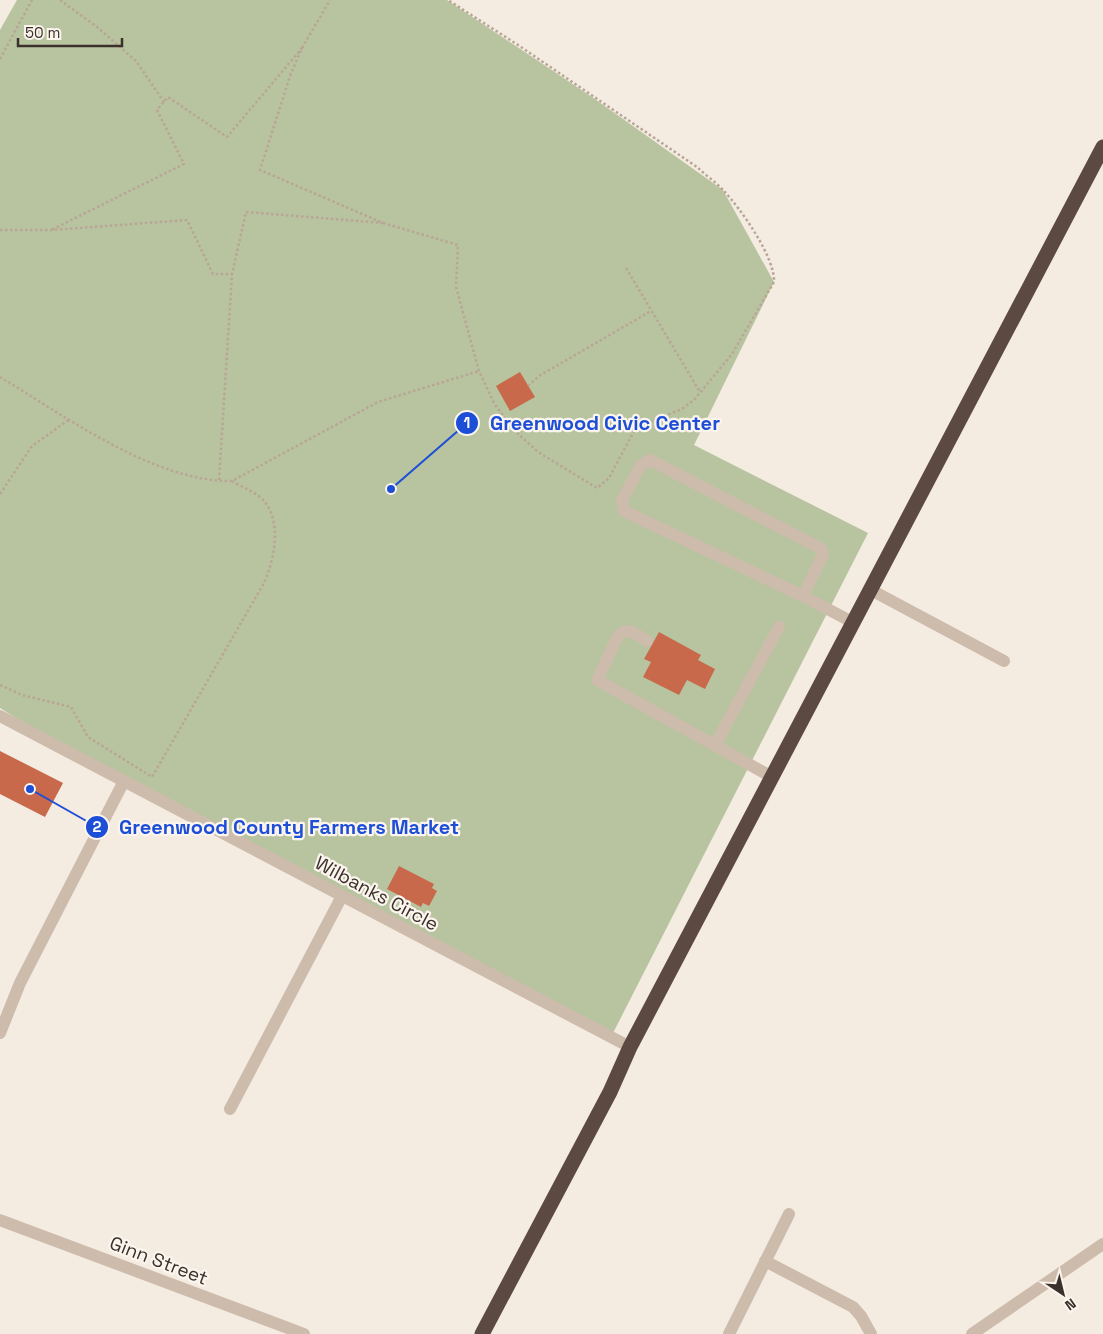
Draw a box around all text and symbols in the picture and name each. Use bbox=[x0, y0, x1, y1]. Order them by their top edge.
scale bar bbox=[18, 15, 121, 47]
text: 50 m bbox=[25, 23, 60, 42]
callout: Greenwood Civic Center bbox=[455, 405, 730, 440]
text: Greenwood Civic Center bbox=[490, 410, 720, 436]
text: 1 bbox=[464, 413, 470, 432]
callout: Greenwood County Farmers Market bbox=[84, 809, 469, 844]
text: Greenwood County Farmers Market bbox=[119, 814, 459, 840]
text: 2 bbox=[93, 817, 102, 836]
street label: Wilbanks Circle bbox=[311, 850, 443, 937]
street label: Ginn Street bbox=[106, 1230, 212, 1291]
north arrow bbox=[1038, 1269, 1088, 1319]
text: N bbox=[1061, 1295, 1079, 1315]

